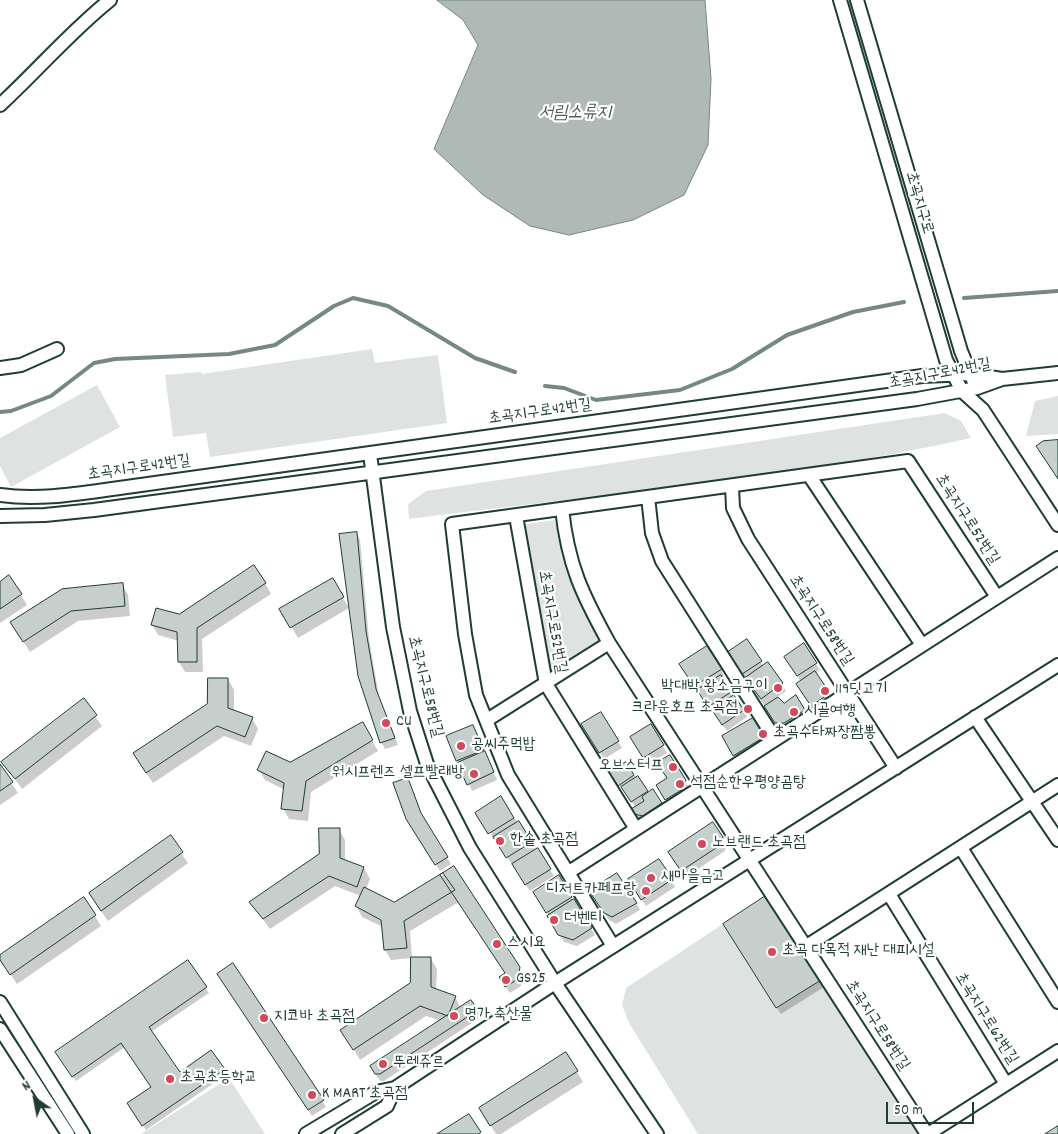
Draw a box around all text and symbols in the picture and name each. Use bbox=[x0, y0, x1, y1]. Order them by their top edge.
water label: 서림소류지 bbox=[539, 104, 611, 126]
street label: 초곡지구로 bbox=[900, 169, 936, 237]
street label: 초곡지구로42번길 bbox=[887, 356, 993, 394]
street label: 초곡지구로42번길 bbox=[487, 396, 593, 430]
street label: 초곡지구로42번길 bbox=[86, 452, 192, 486]
street label: 초곡지구로52번길 bbox=[929, 471, 1003, 569]
street label: 초곡지구로52번길 bbox=[532, 569, 570, 675]
street label: 초곡지구로58번길 bbox=[784, 572, 856, 670]
street label: 초곡지구로58번길 bbox=[402, 634, 446, 740]
place label: 박대박 왕소금구이 bbox=[661, 678, 768, 698]
place label: 119딧고기 bbox=[835, 681, 888, 701]
marker: 박대박 왕소금구이 bbox=[772, 682, 784, 694]
marker: 119딧고기 bbox=[819, 685, 831, 697]
place label: 크라운호프 초곡점 bbox=[631, 699, 738, 719]
place label: 시골여행 bbox=[804, 702, 856, 722]
marker: 크라운호프 초곡점 bbox=[742, 703, 754, 715]
marker: 시골여행 bbox=[788, 706, 800, 718]
place label: CU bbox=[396, 713, 412, 733]
marker: CU bbox=[380, 717, 392, 729]
place label: 초곡수타짜장짬뽕 bbox=[773, 724, 876, 744]
marker: 초곡수타짜장짬뽕 bbox=[757, 728, 769, 740]
place label: 공씨주먹밥 bbox=[471, 736, 535, 756]
marker: 공씨주먹밥 bbox=[455, 740, 467, 752]
place label: 오브스터프 bbox=[599, 757, 663, 777]
marker: 오브스터프 bbox=[667, 761, 679, 773]
place label: 워시프렌즈 셀프빨래방 bbox=[332, 764, 464, 784]
marker: 워시프렌즈 셀프빨래방 bbox=[468, 768, 480, 780]
place label: 석점순한우평양곰탕 bbox=[690, 774, 806, 794]
marker: 석점순한우평양곰탕 bbox=[674, 778, 686, 790]
place label: 한솥 초곡점 bbox=[510, 831, 578, 851]
place label: 노브랜드 초곡점 bbox=[712, 834, 806, 854]
marker: 한솥 초곡점 bbox=[494, 835, 506, 847]
marker: 노브랜드 초곡점 bbox=[696, 838, 708, 850]
place label: 새마을금고 bbox=[661, 868, 725, 888]
marker: 새마을금고 bbox=[645, 872, 657, 884]
place label: 디저트카페프랑 bbox=[546, 881, 636, 901]
marker: 디저트카페프랑 bbox=[640, 885, 652, 897]
place label: 더벤티 bbox=[564, 910, 603, 930]
marker: 더벤티 bbox=[548, 914, 560, 926]
place label: 스시요 bbox=[507, 934, 546, 954]
marker: 스시요 bbox=[491, 938, 503, 950]
place label: 초곡 다목적 재난 대피시설 bbox=[782, 942, 935, 962]
marker: 초곡 다목적 재난 대피시설 bbox=[766, 946, 778, 958]
street label: 초곡지구로62번길 bbox=[949, 969, 1021, 1069]
place label: GS25 bbox=[516, 970, 546, 990]
marker: GS25 bbox=[500, 974, 512, 986]
street label: 초곡지구로58번길 bbox=[840, 977, 912, 1075]
place label: 명가 축산물 bbox=[464, 1006, 532, 1026]
place label: 지코바 초곡점 bbox=[274, 1008, 355, 1028]
marker: 명가 축산물 bbox=[448, 1010, 460, 1022]
marker: 지코바 초곡점 bbox=[258, 1012, 270, 1024]
place label: 뚜레쥬르 bbox=[393, 1054, 444, 1074]
marker: 뚜레쥬르 bbox=[377, 1058, 389, 1070]
place label: 초곡초등학교 bbox=[180, 1069, 257, 1089]
marker: 초곡초등학교 bbox=[164, 1073, 176, 1085]
north arrow bbox=[10, 1074, 60, 1124]
text: N bbox=[18, 1076, 35, 1097]
place label: K MART 초곡점 bbox=[322, 1085, 408, 1105]
marker: K MART 초곡점 bbox=[306, 1089, 318, 1101]
scale bar bbox=[888, 1092, 976, 1124]
text: 50 m bbox=[894, 1100, 923, 1122]

